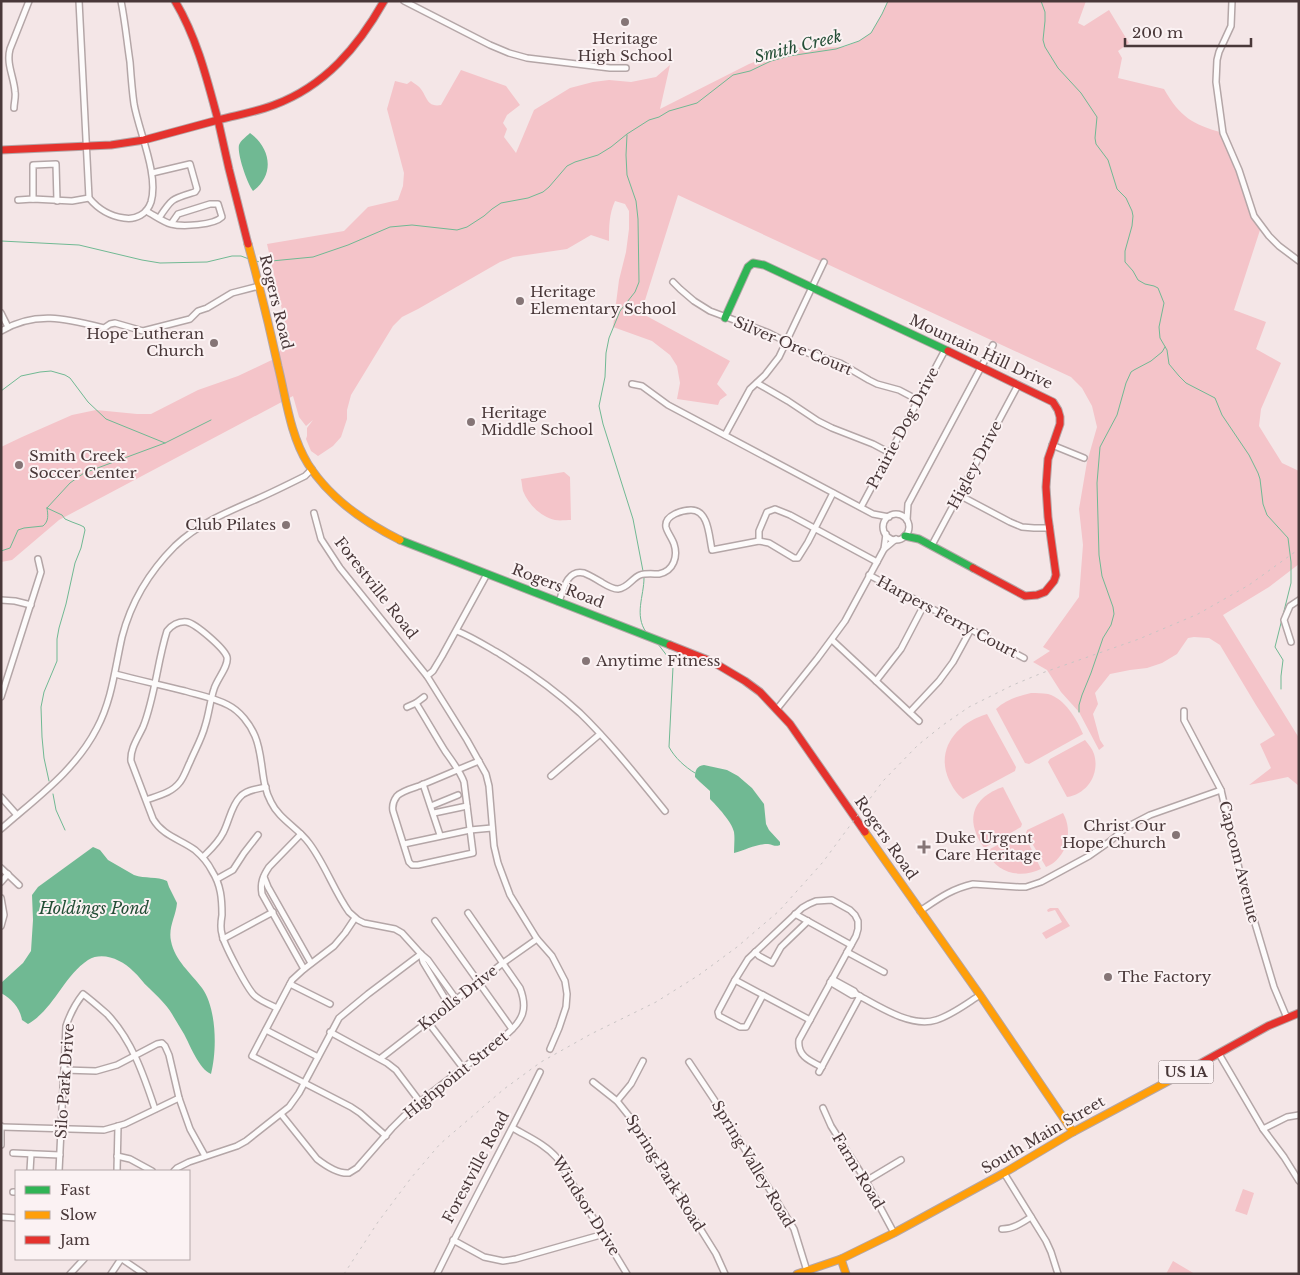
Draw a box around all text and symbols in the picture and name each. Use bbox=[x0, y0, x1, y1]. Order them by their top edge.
scale bar bbox=[1125, 15, 1251, 47]
marker: Heritage High School bbox=[619, 16, 631, 28]
text: 200 m bbox=[1132, 23, 1183, 42]
water label: Smith Creek bbox=[752, 25, 844, 67]
place label: Heritage High School bbox=[577, 29, 673, 65]
street label: Rogers Road bbox=[256, 252, 297, 351]
place label: Heritage Elementary School bbox=[530, 282, 677, 318]
marker: Heritage Elementary School bbox=[514, 295, 526, 307]
street label: Mountain Hill Drive bbox=[907, 310, 1056, 393]
street label: Silver Ore Court bbox=[731, 312, 856, 379]
place label: Hope Lutheran Church bbox=[86, 324, 204, 360]
marker: Hope Lutheran Church bbox=[208, 337, 220, 349]
street label: Prairie Dog Drive bbox=[862, 364, 943, 492]
place label: Heritage Middle School bbox=[481, 403, 593, 439]
marker: Heritage Middle School bbox=[465, 416, 477, 428]
street label: Higley Drive bbox=[943, 417, 1006, 512]
place label: Smith Creek Soccer Center bbox=[29, 446, 137, 482]
marker: Smith Creek Soccer Center bbox=[13, 459, 25, 471]
place label: Club Pilates bbox=[185, 515, 276, 534]
marker: Club Pilates bbox=[280, 519, 292, 531]
street label: Forestville Road bbox=[331, 533, 422, 642]
street label: Rogers Road bbox=[509, 559, 607, 612]
street label: Harpers Ferry Court bbox=[874, 571, 1021, 662]
place label: Anytime Fitness bbox=[595, 651, 721, 670]
marker: Anytime Fitness bbox=[580, 655, 592, 667]
street label: Rogers Road bbox=[851, 792, 922, 883]
street label: Capcom Avenue bbox=[1215, 799, 1264, 925]
place label: Christ Our Hope Church bbox=[1062, 816, 1167, 852]
place label: Duke Urgent Care Heritage bbox=[935, 828, 1041, 864]
marker: Christ Our Hope Church bbox=[1170, 829, 1182, 841]
marker: Duke Urgent Care Heritage bbox=[917, 840, 931, 854]
water label: Holdings Pond bbox=[38, 898, 149, 918]
street label: Knolls Drive bbox=[414, 961, 501, 1035]
place label: The Factory bbox=[1118, 967, 1212, 986]
marker: The Factory bbox=[1102, 971, 1114, 983]
street label: Silo Park Drive bbox=[51, 1023, 78, 1139]
street label: Highpoint Street bbox=[400, 1026, 512, 1123]
road number: US 1A bbox=[1158, 1060, 1214, 1084]
street label: South Main Street bbox=[978, 1091, 1108, 1178]
street label: Spring Valley Road bbox=[708, 1097, 799, 1231]
street label: Forestville Road bbox=[438, 1107, 513, 1226]
street label: Spring Park Road bbox=[622, 1111, 709, 1235]
street label: Farm Road bbox=[828, 1129, 889, 1212]
street label: Windsor Drive bbox=[548, 1152, 625, 1259]
legend bbox=[15, 1170, 190, 1260]
text: Fast bbox=[60, 1180, 91, 1199]
text: Slow bbox=[60, 1205, 97, 1224]
text: Jam bbox=[58, 1230, 90, 1249]

